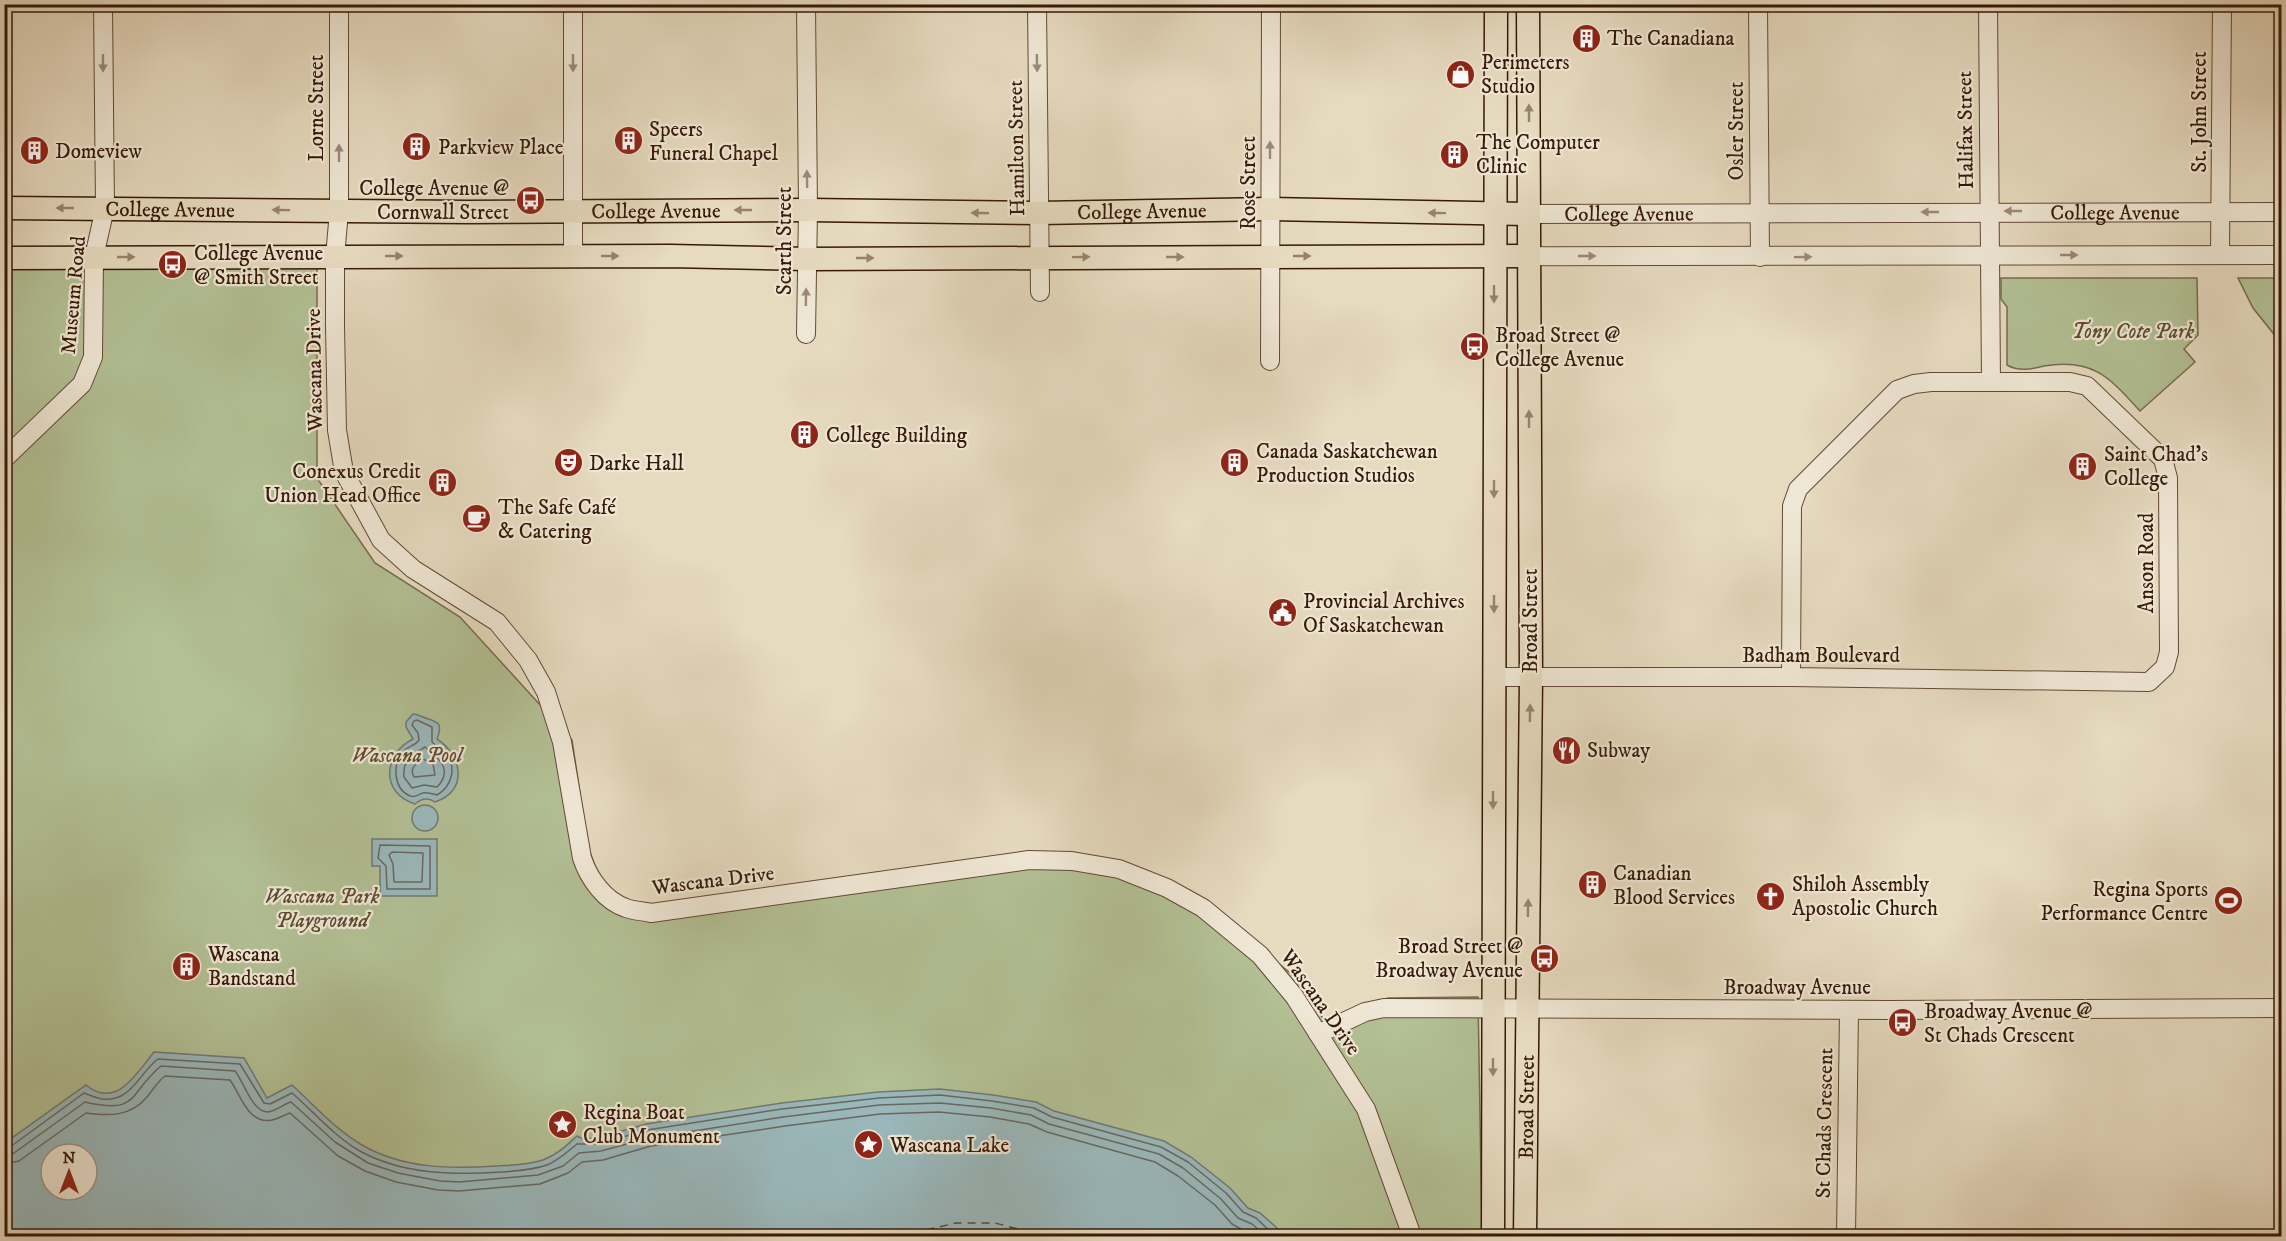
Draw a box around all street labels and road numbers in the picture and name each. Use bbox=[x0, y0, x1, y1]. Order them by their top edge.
street label: St. John Street bbox=[2187, 51, 2213, 173]
street label: Lorne Street bbox=[304, 54, 330, 161]
street label: Halifax Street bbox=[1952, 70, 1980, 189]
street label: Hamilton Street bbox=[1003, 79, 1031, 216]
street label: Osler Street bbox=[1724, 81, 1750, 180]
street label: Rose Street bbox=[1236, 136, 1262, 230]
street label: Scarth Street bbox=[772, 186, 798, 295]
street label: College Avenue bbox=[105, 197, 235, 224]
street label: College Avenue bbox=[1077, 198, 1207, 226]
street label: College Avenue bbox=[591, 199, 721, 225]
street label: College Avenue bbox=[2050, 200, 2180, 227]
street label: College Avenue bbox=[1564, 202, 1694, 228]
street label: Museum Road bbox=[56, 234, 92, 355]
street label: Wascana Drive bbox=[301, 308, 329, 433]
street label: Anson Road bbox=[2134, 512, 2160, 613]
street label: Broad Street bbox=[1518, 568, 1544, 673]
street label: Badham Boulevard bbox=[1742, 643, 1900, 669]
street label: Wascana Drive bbox=[649, 861, 776, 902]
street label: Wascana Drive bbox=[1274, 944, 1366, 1061]
street label: Broadway Avenue bbox=[1723, 975, 1871, 1001]
street label: St Chads Crescent bbox=[1811, 1047, 1839, 1199]
street label: Broad Street bbox=[1514, 1054, 1541, 1160]

